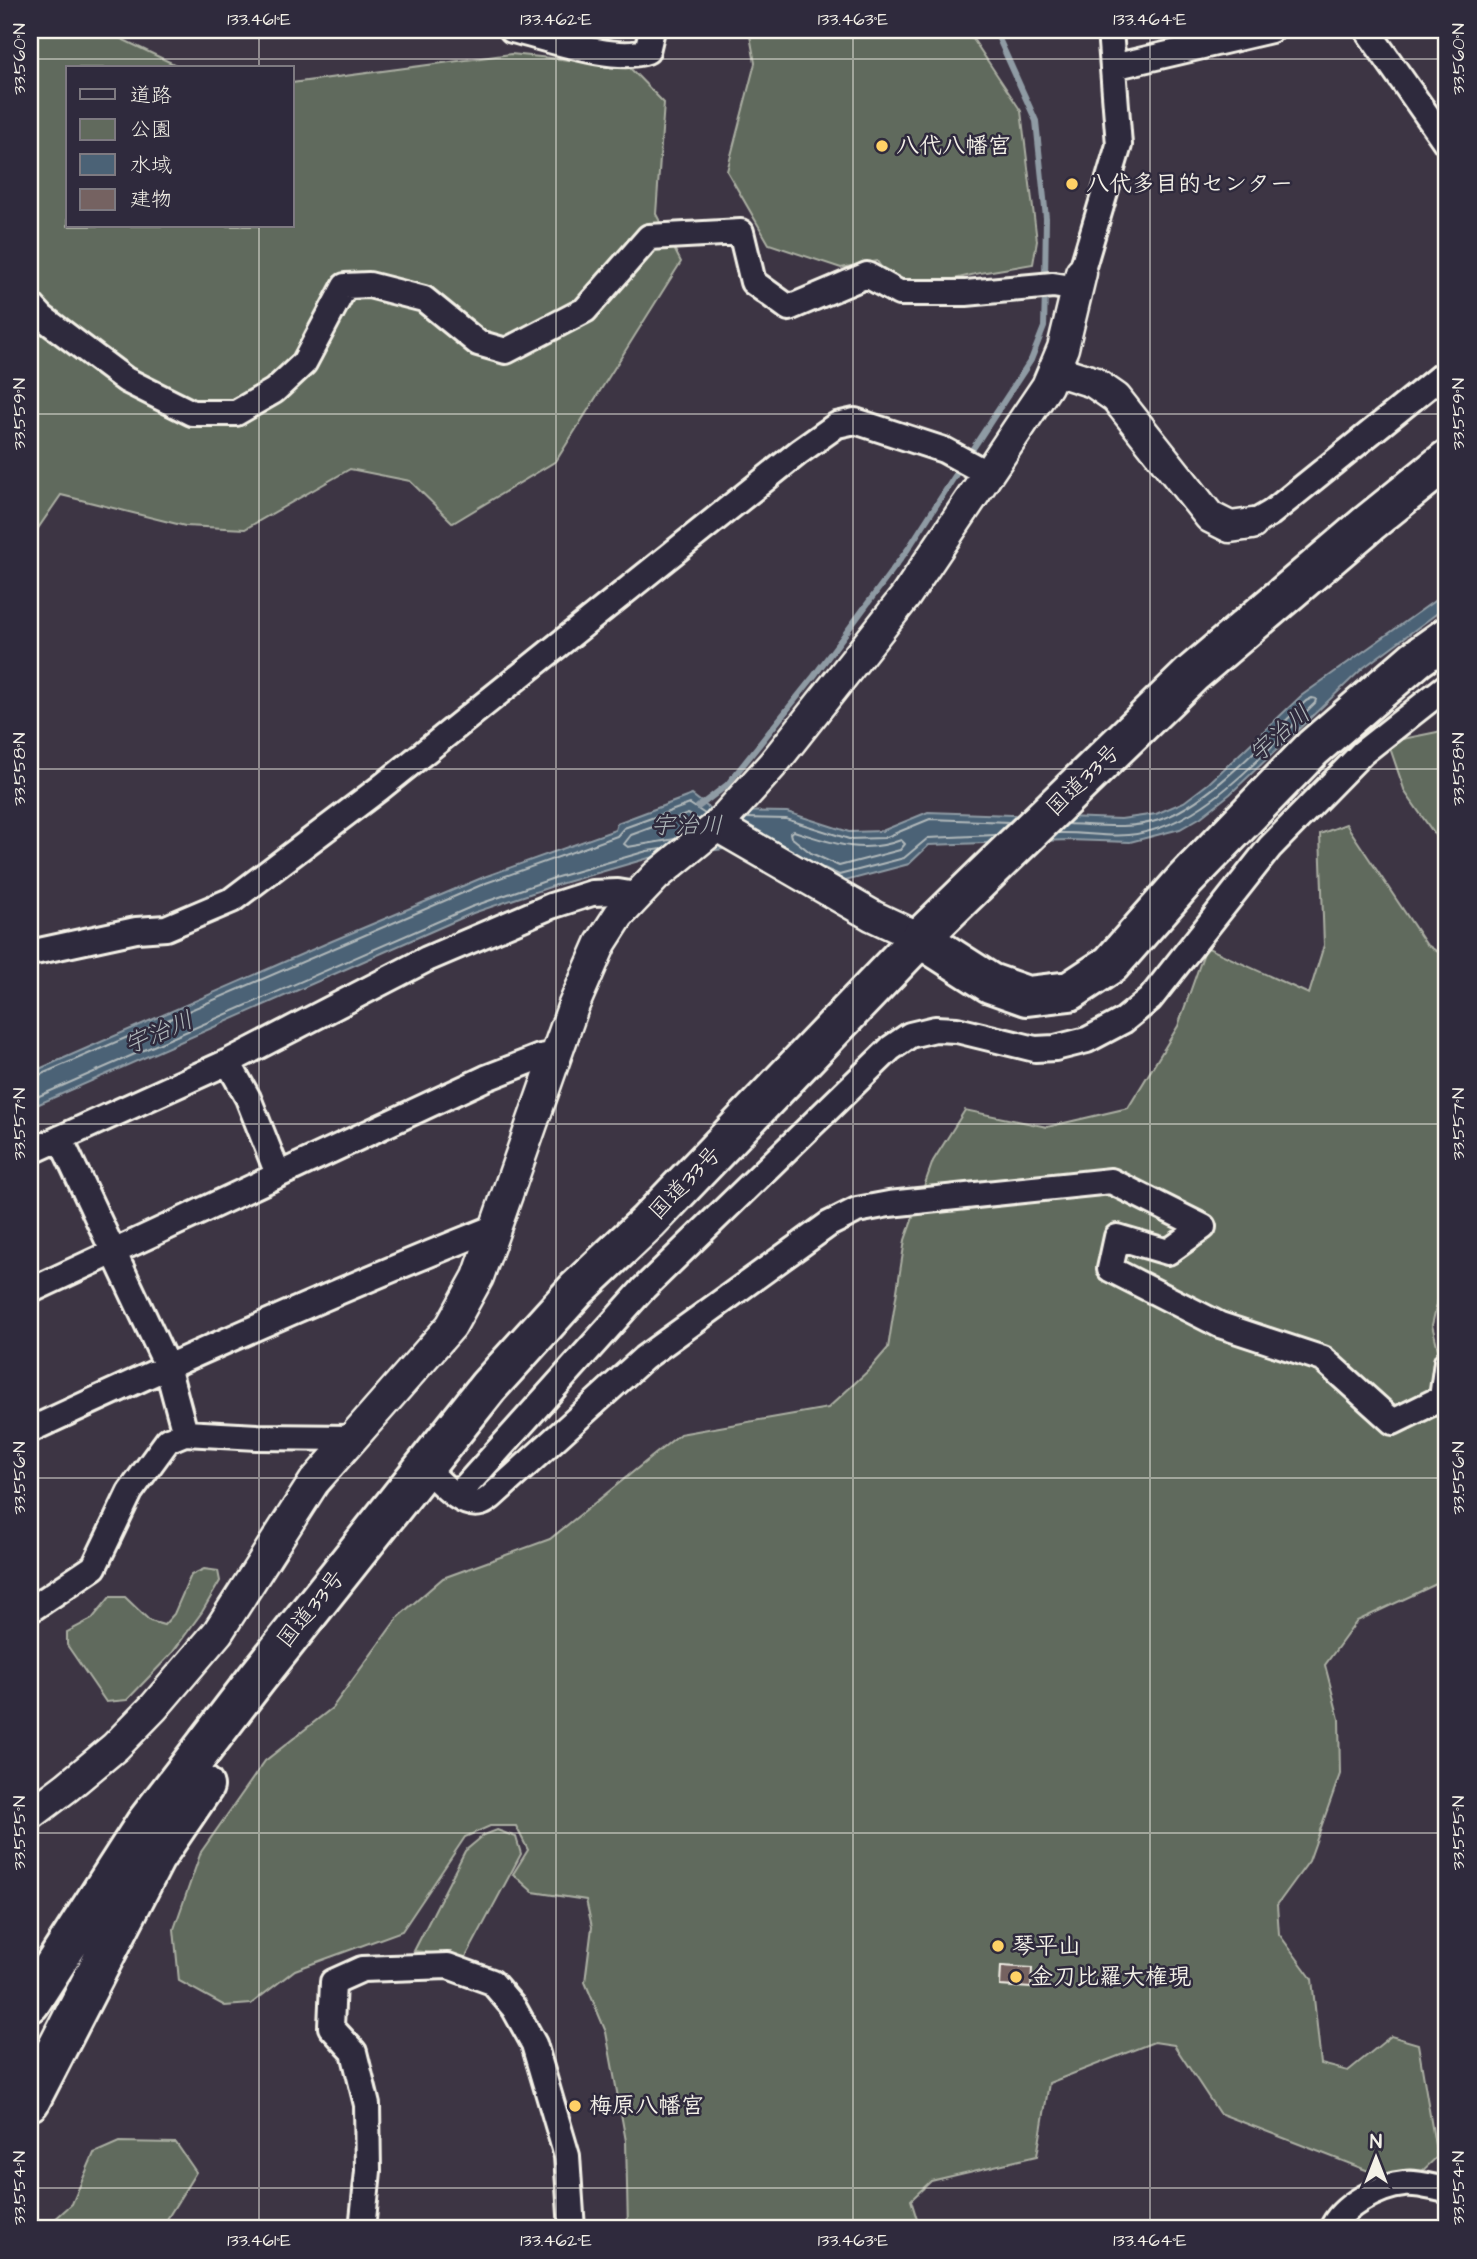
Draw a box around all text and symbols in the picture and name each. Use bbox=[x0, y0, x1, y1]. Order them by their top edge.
text: 133.461°E bbox=[227, 7, 291, 32]
text: 133.462°E bbox=[520, 7, 592, 32]
text: 133.463°E bbox=[818, 7, 889, 32]
text: 133.464°E bbox=[1113, 7, 1187, 32]
text: 33.560°N bbox=[7, 23, 32, 95]
text: 33.560°N bbox=[1446, 23, 1471, 95]
legend bbox=[66, 66, 294, 228]
text: 道路 bbox=[130, 81, 172, 110]
text: 公園 bbox=[130, 115, 172, 144]
place label: 八代八幡宮 bbox=[896, 130, 1011, 162]
marker: 八代八幡宮 bbox=[874, 138, 890, 154]
text: 水域 bbox=[130, 151, 172, 180]
place label: 八代多目的センター bbox=[1086, 168, 1293, 200]
marker: 八代多目的センター bbox=[1064, 176, 1080, 192]
text: 建物 bbox=[130, 185, 172, 214]
text: 33.559°N bbox=[7, 378, 32, 450]
text: 33.559°N bbox=[1446, 378, 1471, 450]
water label: 宇治川 bbox=[1242, 698, 1318, 770]
text: 33.558°N bbox=[7, 732, 32, 806]
text: 33.558°N bbox=[1446, 732, 1471, 806]
street label: 国道33号 bbox=[1039, 736, 1127, 824]
water label: 宇治川 bbox=[651, 809, 723, 843]
water label: 宇治川 bbox=[119, 1003, 199, 1063]
text: 33.557°N bbox=[7, 1088, 32, 1160]
text: 33.557°N bbox=[1446, 1088, 1471, 1160]
street label: 国道33号 bbox=[641, 1139, 729, 1227]
text: 33.556°N bbox=[7, 1442, 32, 1514]
text: 33.556°N bbox=[1446, 1442, 1471, 1514]
street label: 国道33号 bbox=[269, 1563, 353, 1655]
text: 33.555°N bbox=[7, 1796, 32, 1870]
text: 33.555°N bbox=[1446, 1796, 1471, 1870]
place label: 琴平山 bbox=[1012, 1930, 1081, 1962]
marker: 琴平山 bbox=[990, 1938, 1006, 1954]
place label: 金刀比羅大権現 bbox=[1030, 1961, 1191, 1993]
marker: 金刀比羅大権現 bbox=[1008, 1969, 1024, 1985]
place label: 梅原八幡宮 bbox=[589, 2090, 704, 2122]
marker: 梅原八幡宮 bbox=[567, 2098, 583, 2114]
north arrow bbox=[1340, 2122, 1410, 2192]
text: N bbox=[1370, 2129, 1382, 2156]
text: 33.554°N bbox=[7, 2151, 32, 2225]
text: 33.554°N bbox=[1446, 2151, 1471, 2225]
text: 133.461°E bbox=[227, 2228, 291, 2253]
text: 133.462°E bbox=[520, 2228, 592, 2253]
text: 133.463°E bbox=[818, 2228, 889, 2253]
text: 133.464°E bbox=[1113, 2228, 1187, 2253]

